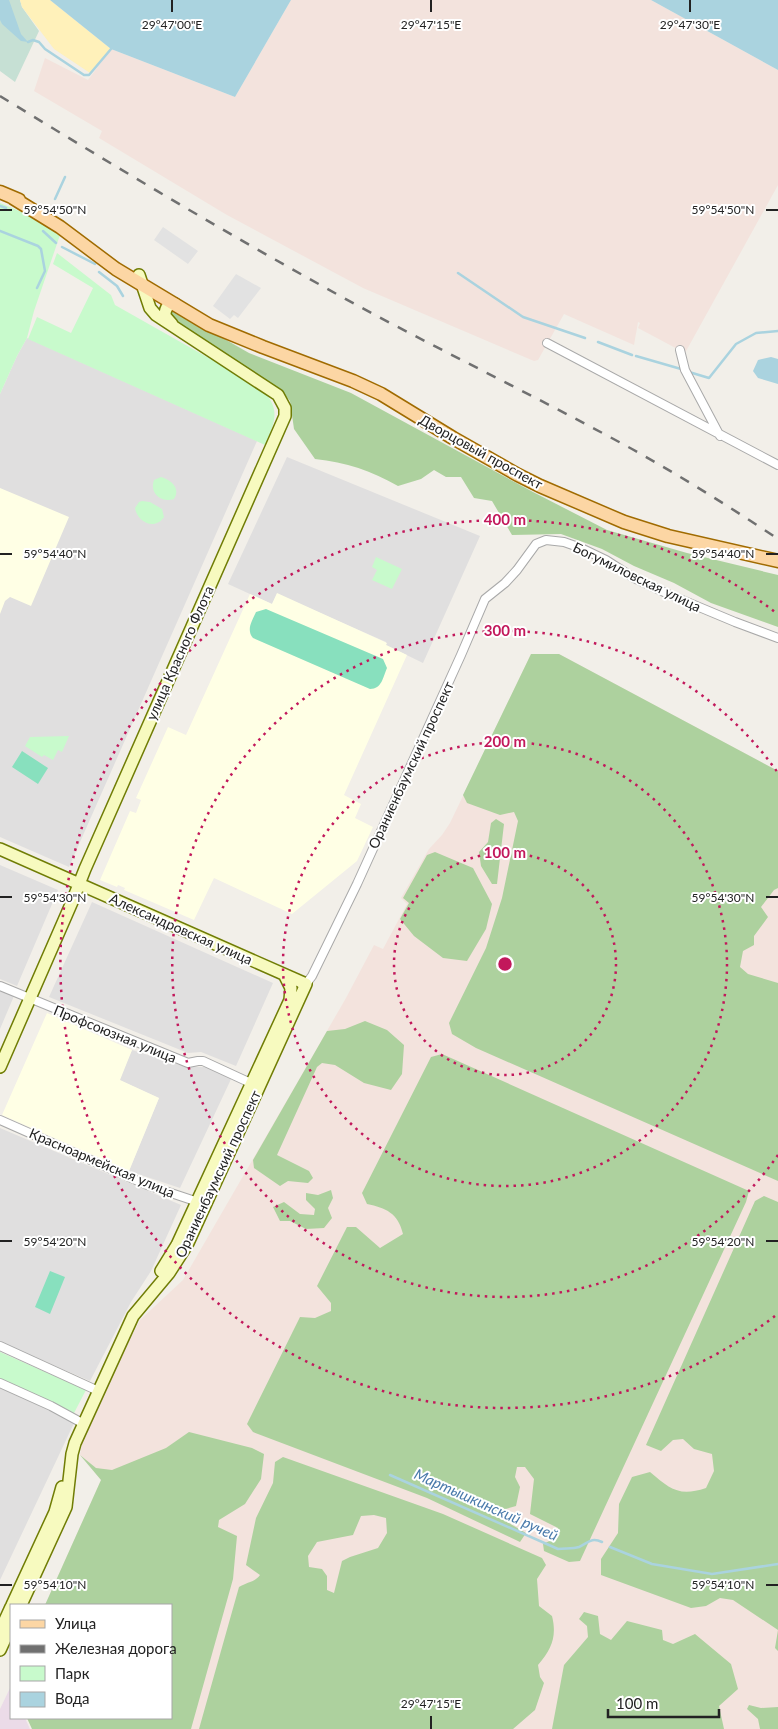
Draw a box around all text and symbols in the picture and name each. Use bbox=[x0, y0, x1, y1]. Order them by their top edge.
text: 29°47'00"E bbox=[142, 17, 202, 32]
text: 29°47'15"E bbox=[401, 17, 461, 32]
text: 29°47'30"E bbox=[660, 17, 720, 32]
text: 59°54'50"N bbox=[24, 202, 86, 217]
text: 59°54'50"N bbox=[692, 202, 754, 217]
street label: Дворцовый проспект bbox=[417, 411, 546, 493]
text: 400 m bbox=[484, 510, 526, 528]
street label: Богумиловская улица bbox=[570, 538, 704, 615]
text: 59°54'40"N bbox=[24, 546, 86, 561]
text: 59°54'40"N bbox=[692, 546, 754, 561]
street label: улица Красного Флота bbox=[142, 583, 217, 723]
text: 300 m bbox=[484, 621, 526, 639]
street label: Ораниенбаумский проспект bbox=[364, 678, 457, 851]
text: 200 m bbox=[484, 732, 526, 750]
text: 100 m bbox=[484, 843, 526, 861]
street label: Александровская улица bbox=[107, 889, 255, 968]
text: 59°54'30"N bbox=[24, 890, 86, 905]
text: 59°54'30"N bbox=[692, 890, 754, 905]
centre of rings bbox=[496, 955, 514, 973]
street label: Профсоюзная улица bbox=[51, 1001, 179, 1066]
street label: Ораниенбаумский проспект bbox=[171, 1087, 264, 1260]
street label: Красноармейская улица bbox=[27, 1124, 178, 1201]
text: 59°54'20"N bbox=[24, 1234, 86, 1249]
text: 59°54'20"N bbox=[692, 1234, 754, 1249]
water label: Мартышкинский ручей bbox=[412, 1464, 561, 1544]
text: 59°54'10"N bbox=[24, 1577, 86, 1592]
text: 59°54'10"N bbox=[692, 1577, 754, 1592]
legend bbox=[10, 1604, 172, 1719]
text: Улица bbox=[55, 1614, 96, 1632]
text: Железная дорога bbox=[55, 1639, 177, 1657]
text: Парк bbox=[55, 1664, 90, 1682]
scale bar bbox=[608, 1686, 719, 1718]
text: Вода bbox=[55, 1689, 90, 1707]
text: 100 m bbox=[616, 1694, 658, 1712]
text: 29°47'15"E bbox=[401, 1696, 461, 1711]

